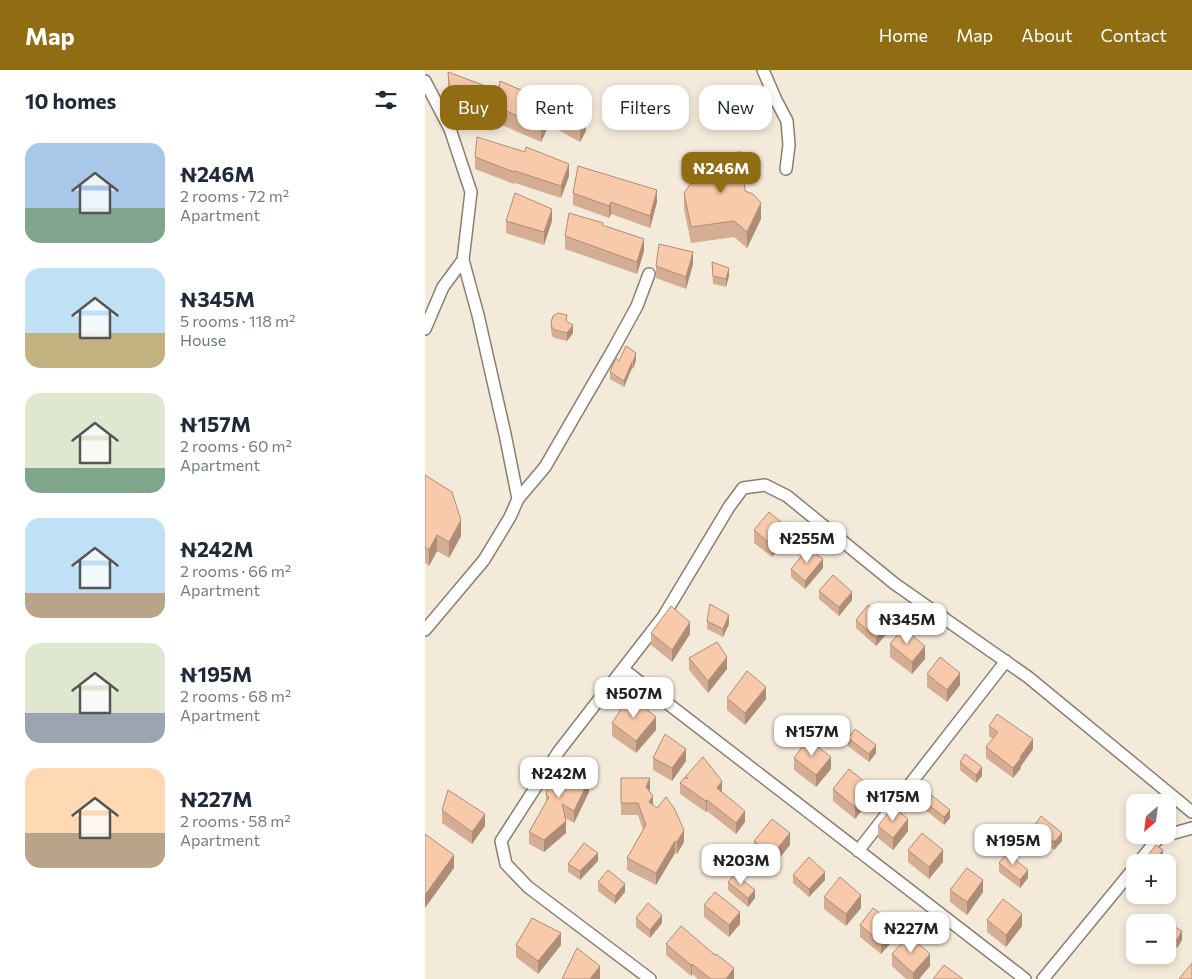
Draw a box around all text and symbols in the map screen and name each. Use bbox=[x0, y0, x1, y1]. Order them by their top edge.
text: Map bbox=[25, 21, 75, 50]
text: Home bbox=[879, 24, 928, 46]
text: Map bbox=[956, 24, 993, 46]
text: About bbox=[1021, 24, 1073, 46]
text: Contact bbox=[1101, 24, 1167, 46]
chip: Buy bbox=[440, 85, 507, 130]
chip: Rent bbox=[517, 85, 592, 130]
chip: Filters bbox=[602, 85, 689, 130]
chip: New bbox=[699, 85, 772, 130]
icon: filters bbox=[372, 86, 400, 114]
text: 10 homes bbox=[25, 88, 116, 113]
pin: ₦246M bbox=[686, 152, 756, 194]
text: ₦246M bbox=[693, 158, 749, 177]
text: ₦246M bbox=[180, 161, 255, 186]
icon: home bbox=[65, 163, 125, 223]
text: 2 rooms · 72 m² bbox=[180, 186, 289, 205]
text: Apartment bbox=[180, 205, 260, 224]
text: ₦345M bbox=[180, 286, 255, 311]
icon: home bbox=[65, 288, 125, 348]
text: 5 rooms · 118 m² bbox=[180, 311, 295, 330]
text: House bbox=[180, 330, 226, 349]
text: ₦157M bbox=[180, 411, 251, 436]
icon: home bbox=[65, 413, 125, 473]
text: 2 rooms · 60 m² bbox=[180, 436, 292, 455]
text: Apartment bbox=[180, 455, 260, 474]
pin: ₦255M bbox=[772, 522, 842, 564]
text: ₦255M bbox=[779, 528, 835, 547]
text: ₦242M bbox=[180, 536, 253, 561]
icon: home bbox=[65, 538, 125, 598]
text: 2 rooms · 66 m² bbox=[180, 561, 291, 580]
text: Apartment bbox=[180, 580, 260, 599]
pin: ₦345M bbox=[872, 602, 942, 645]
text: ₦345M bbox=[878, 609, 936, 628]
text: ₦195M bbox=[180, 661, 252, 686]
icon: home bbox=[65, 663, 125, 723]
pin: ₦507M bbox=[599, 676, 669, 719]
text: ₦507M bbox=[605, 683, 663, 702]
text: 2 rooms · 68 m² bbox=[180, 686, 291, 705]
text: Apartment bbox=[180, 705, 260, 724]
pin: ₦157M bbox=[777, 714, 847, 757]
text: ₦157M bbox=[785, 721, 839, 740]
pin: ₦242M bbox=[524, 756, 594, 799]
text: ₦242M bbox=[531, 763, 587, 782]
pin: ₦175M bbox=[858, 780, 928, 822]
text: ₦227M bbox=[180, 786, 252, 811]
text: ₦175M bbox=[866, 786, 920, 805]
icon: home bbox=[65, 788, 125, 848]
north arrow bbox=[1126, 794, 1176, 844]
map controls bbox=[1126, 794, 1176, 964]
text: 2 rooms · 58 m² bbox=[180, 811, 291, 830]
pin: ₦195M bbox=[978, 824, 1048, 866]
text: Apartment bbox=[180, 830, 260, 849]
text: ₦195M bbox=[985, 830, 1041, 849]
pin: ₦203M bbox=[706, 844, 776, 886]
text: ₦203M bbox=[712, 850, 770, 869]
button: + bbox=[1126, 854, 1176, 904]
pin: ₦227M bbox=[876, 912, 946, 954]
button: − bbox=[1126, 914, 1176, 964]
text: ₦227M bbox=[883, 918, 939, 937]

